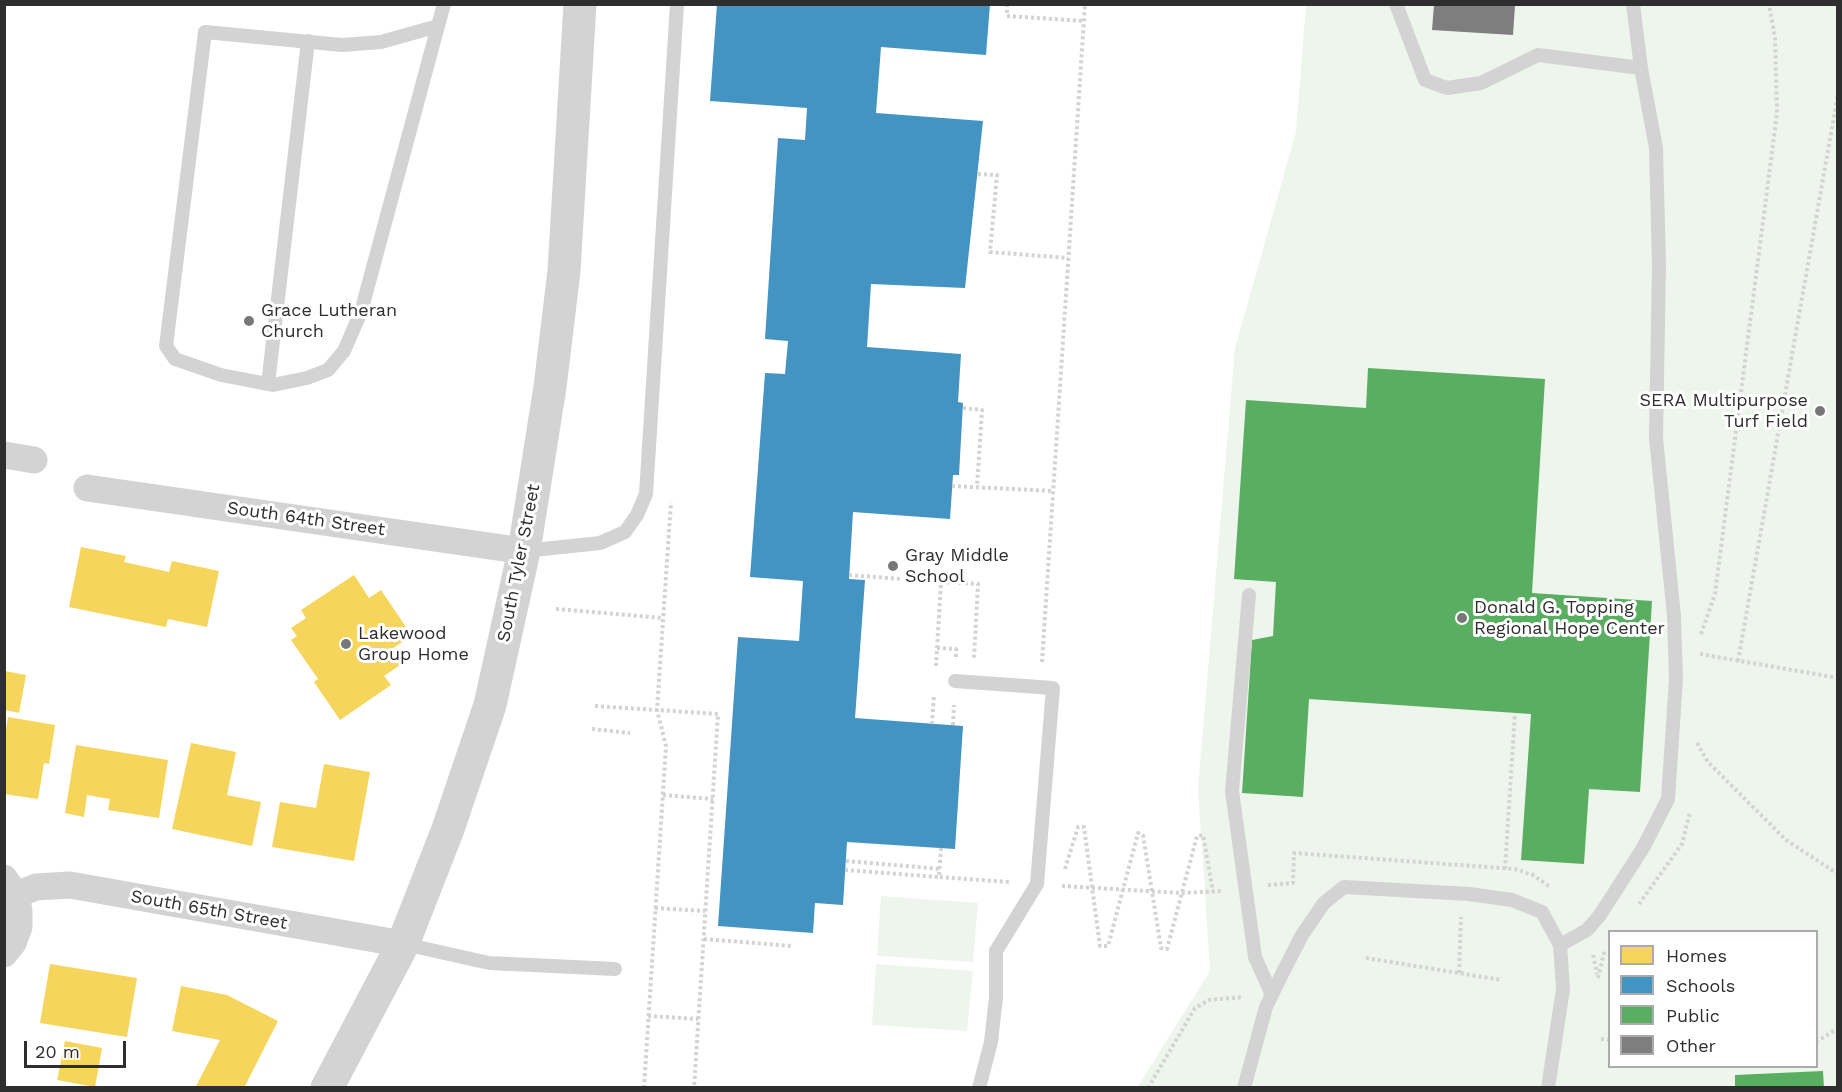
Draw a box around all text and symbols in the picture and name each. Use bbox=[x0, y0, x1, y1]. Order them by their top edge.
place label: Grace Lutheran Church bbox=[261, 300, 397, 342]
marker: Grace Lutheran Church bbox=[242, 314, 256, 328]
place label: SERA Multipurpose Turf Field bbox=[1639, 390, 1808, 432]
marker: SERA Multipurpose Turf Field bbox=[1813, 404, 1827, 418]
street label: South Tyler Street bbox=[493, 482, 545, 644]
street label: South 64th Street bbox=[226, 497, 386, 541]
place label: Gray Middle School bbox=[905, 545, 1009, 588]
marker: Gray Middle School bbox=[886, 559, 900, 573]
place label: Donald G. Topping Regional Hope Center bbox=[1474, 597, 1665, 640]
marker: Donald G. Topping Regional Hope Center bbox=[1455, 611, 1469, 625]
place label: Lakewood Group Home bbox=[358, 623, 469, 666]
marker: Lakewood Group Home bbox=[339, 637, 353, 651]
street label: South 65th Street bbox=[129, 886, 289, 934]
legend bbox=[1608, 930, 1818, 1068]
text: Homes bbox=[1666, 945, 1727, 966]
text: Schools bbox=[1666, 975, 1735, 996]
text: Public bbox=[1666, 1005, 1720, 1026]
scale bar bbox=[27, 1029, 129, 1067]
text: Other bbox=[1666, 1035, 1716, 1056]
text: 20 m bbox=[35, 1041, 80, 1062]

